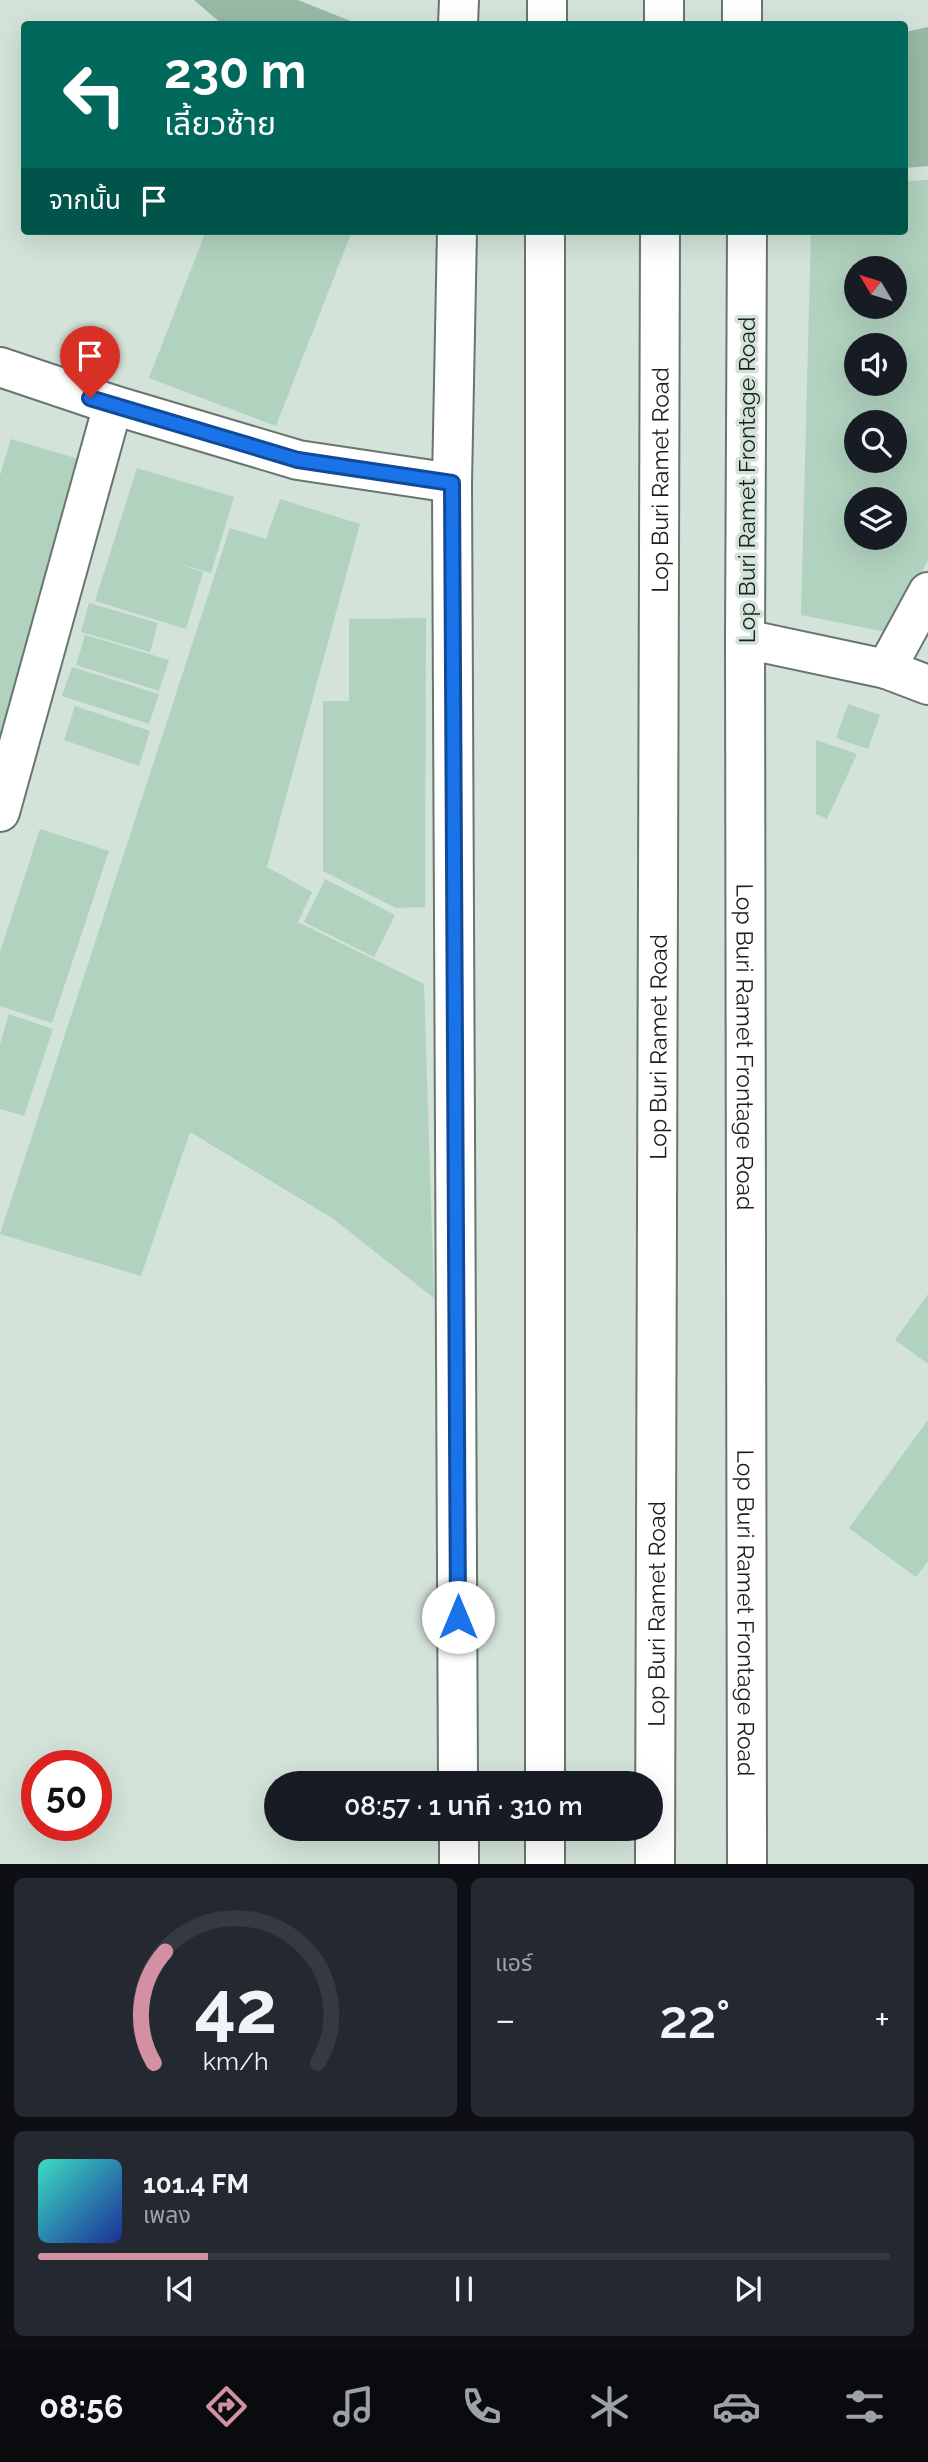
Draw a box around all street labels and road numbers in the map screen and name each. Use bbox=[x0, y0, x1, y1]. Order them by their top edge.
street label: Lop Buri Ramet Frontage Road bbox=[733, 317, 760, 643]
street label: Lop Buri Ramet Road bbox=[645, 367, 673, 593]
street label: Lop Buri Ramet Frontage Road bbox=[732, 884, 759, 1210]
street label: Lop Buri Ramet Road bbox=[644, 934, 671, 1160]
street label: Lop Buri Ramet Frontage Road bbox=[733, 1450, 760, 1776]
street label: Lop Buri Ramet Road bbox=[642, 1501, 670, 1727]

